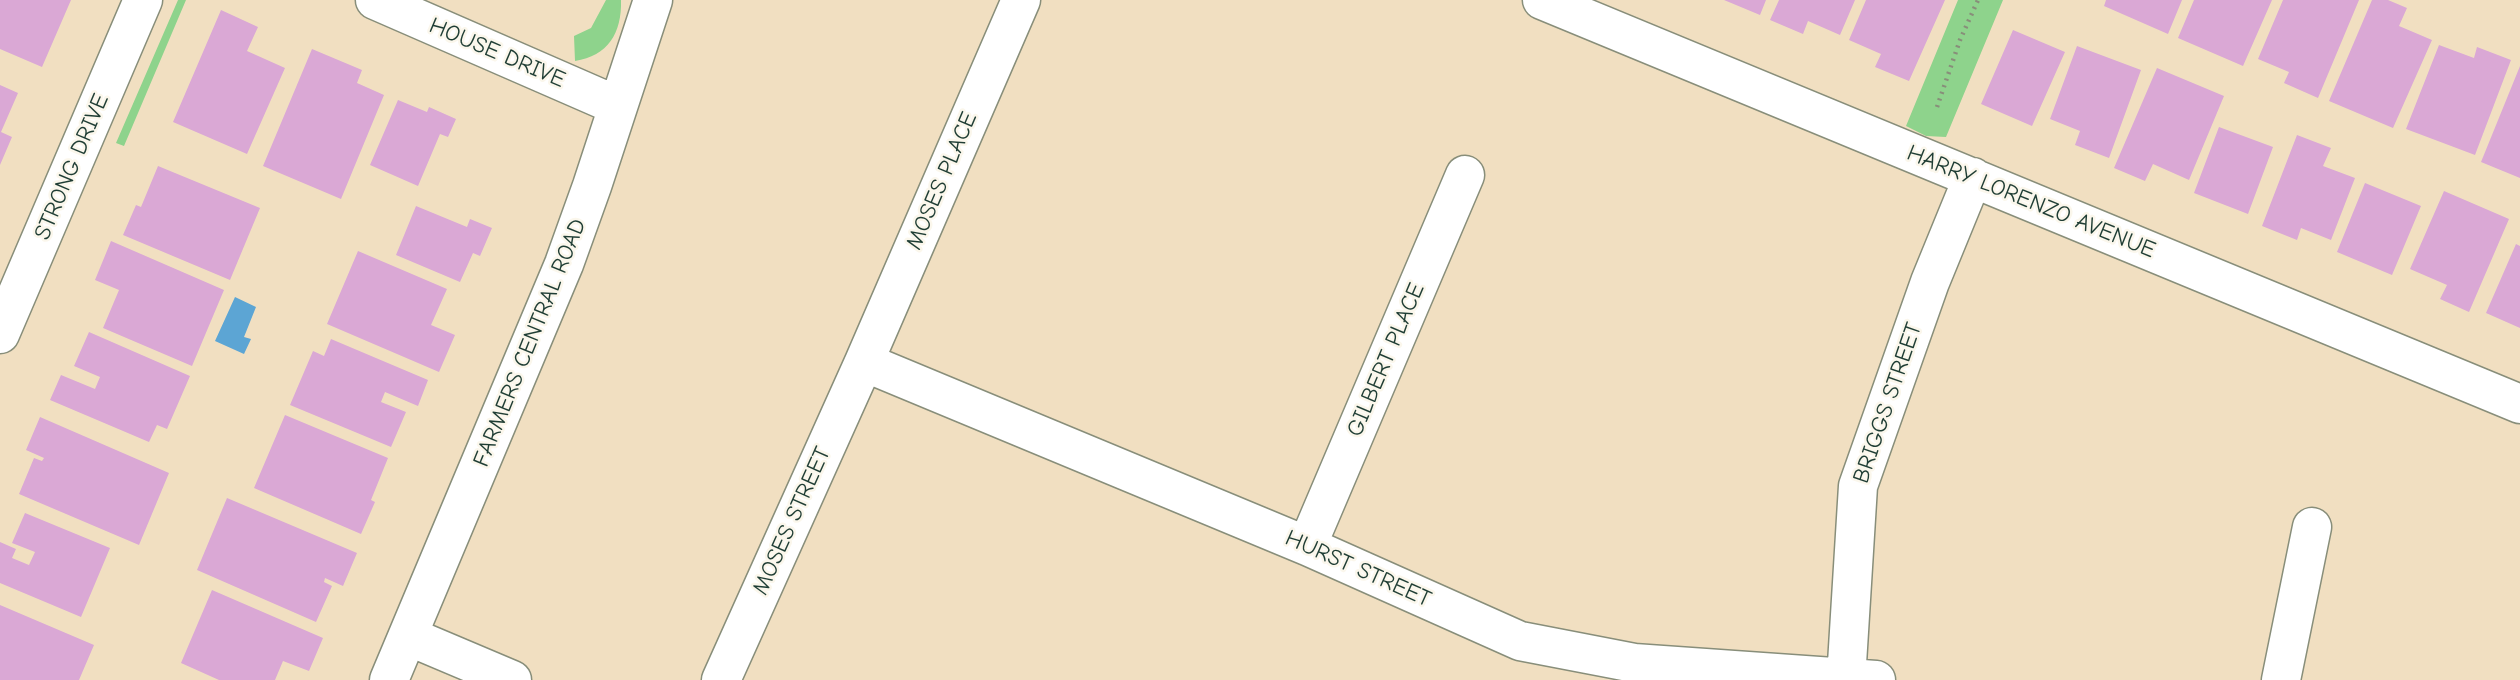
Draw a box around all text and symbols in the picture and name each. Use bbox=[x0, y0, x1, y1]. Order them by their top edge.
street label: HOUSE DRIVE bbox=[425, 12, 569, 94]
street label: STRONG DRIVE bbox=[29, 90, 115, 244]
street label: MOSES PLACE bbox=[901, 108, 983, 254]
street label: HARRY LORENZO AVENUE bbox=[1903, 139, 2159, 265]
street label: FARMERS CENTRAL ROAD bbox=[468, 215, 592, 471]
street label: GILBERT PLACE bbox=[1341, 279, 1431, 441]
street label: BRIGGS STREET bbox=[1848, 319, 1928, 487]
street label: MOSES STREET bbox=[747, 443, 837, 599]
street label: HURST STREET bbox=[1281, 525, 1435, 613]

